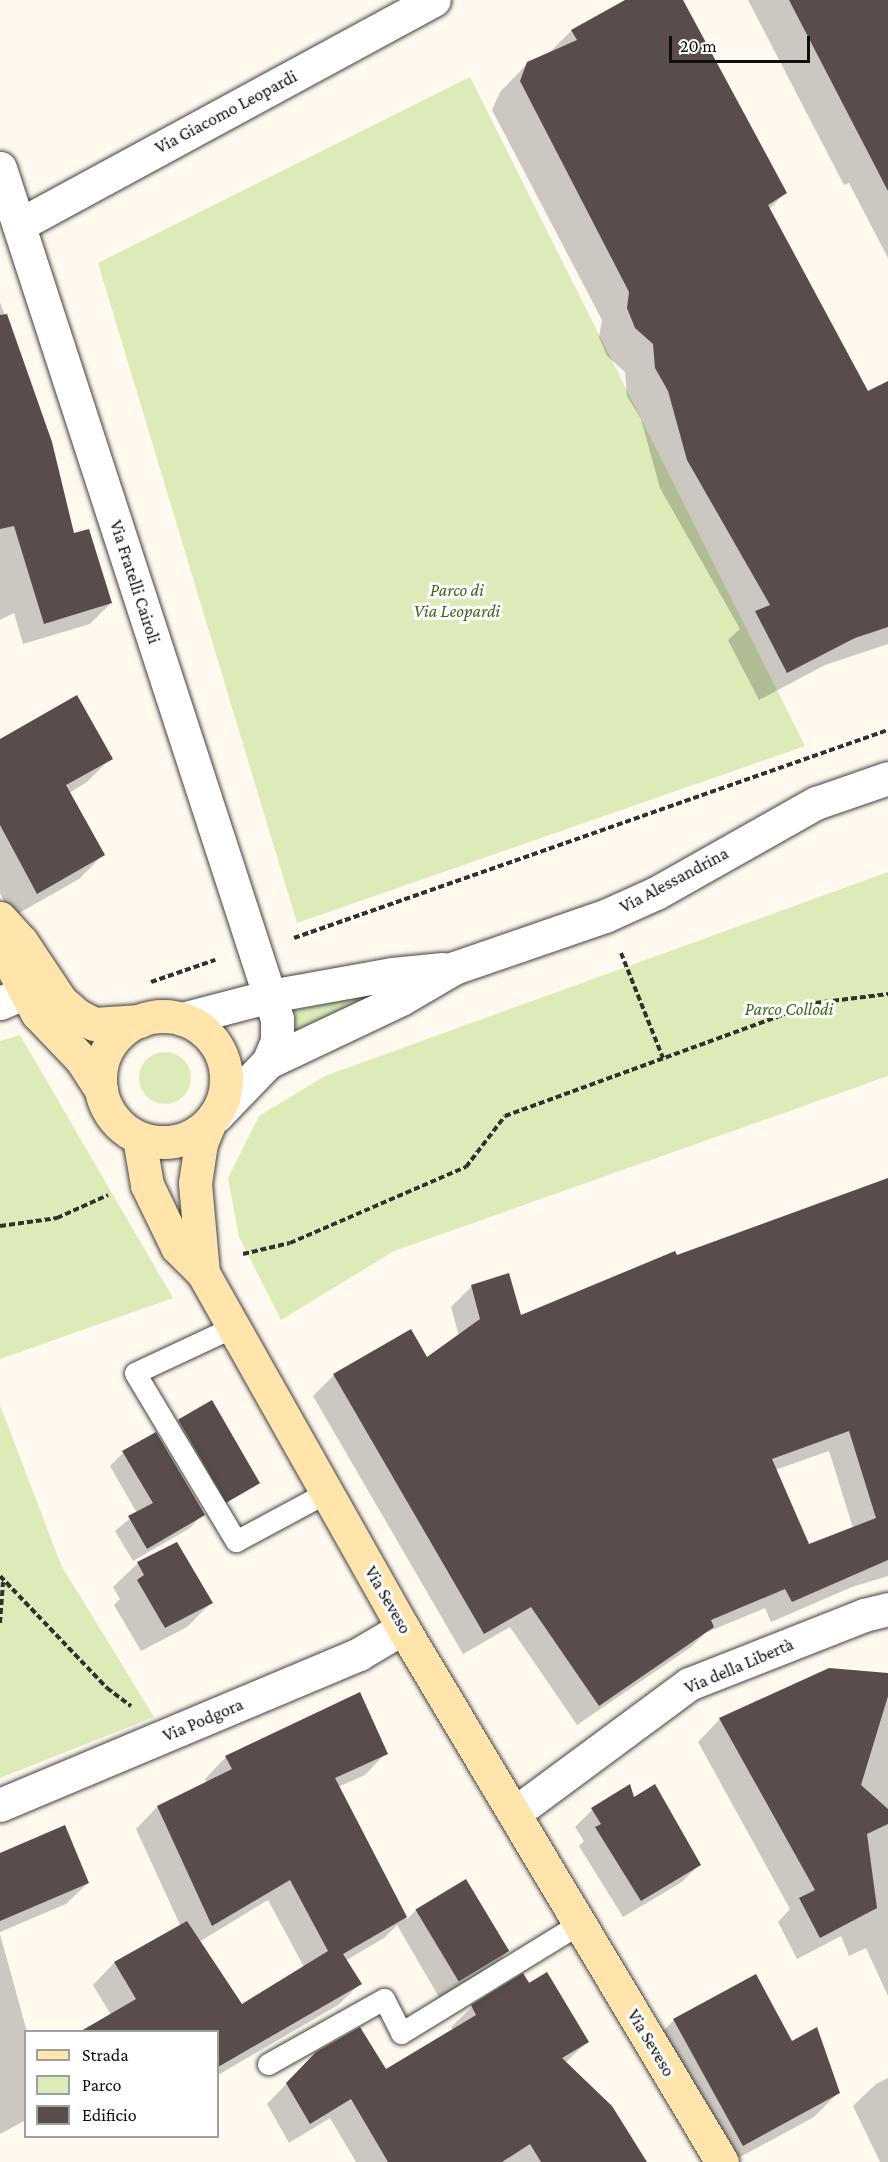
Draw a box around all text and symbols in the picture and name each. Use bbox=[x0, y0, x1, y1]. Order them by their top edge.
scale bar bbox=[672, 24, 813, 62]
text: 20 m bbox=[680, 36, 717, 56]
street label: Via Giacomo Leopardi bbox=[151, 65, 301, 159]
street label: Via Fratelli Cairoli bbox=[105, 517, 165, 647]
park label: Parco di Via Leopardi bbox=[414, 580, 500, 622]
street label: Via Alessandrina bbox=[616, 842, 732, 918]
park label: Parco Collodi bbox=[745, 998, 833, 1020]
street label: Via Seveso bbox=[360, 1562, 416, 1638]
street label: Via della Libertà bbox=[681, 1633, 797, 1699]
street label: Via Podgora bbox=[159, 1693, 247, 1747]
street label: Via Seveso bbox=[622, 2005, 680, 2081]
legend bbox=[24, 2030, 219, 2138]
text: Strada bbox=[82, 2045, 129, 2065]
text: Parco bbox=[82, 2075, 121, 2095]
text: Edificio bbox=[82, 2105, 137, 2125]

